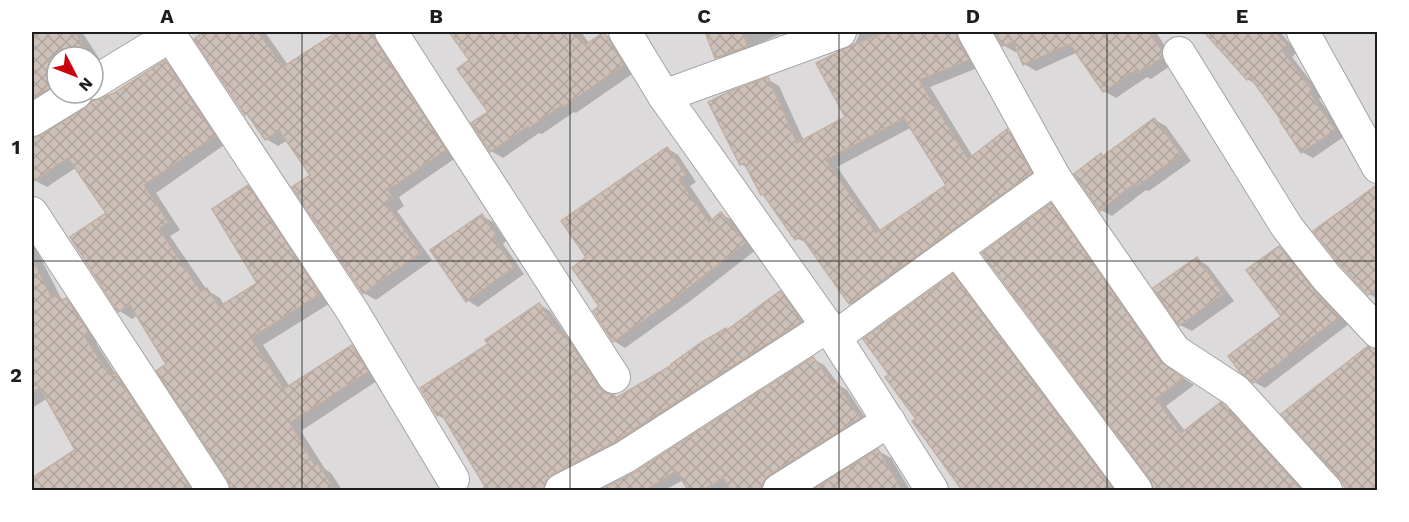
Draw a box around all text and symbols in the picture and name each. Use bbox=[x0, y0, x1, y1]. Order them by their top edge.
text: A bbox=[160, 4, 174, 28]
text: B bbox=[429, 4, 443, 28]
text: C bbox=[697, 4, 711, 28]
text: D bbox=[966, 4, 980, 28]
text: E bbox=[1236, 4, 1248, 28]
north arrow bbox=[45, 45, 105, 105]
text: N bbox=[75, 74, 97, 95]
text: 1 bbox=[12, 135, 20, 159]
text: 2 bbox=[10, 363, 22, 387]

